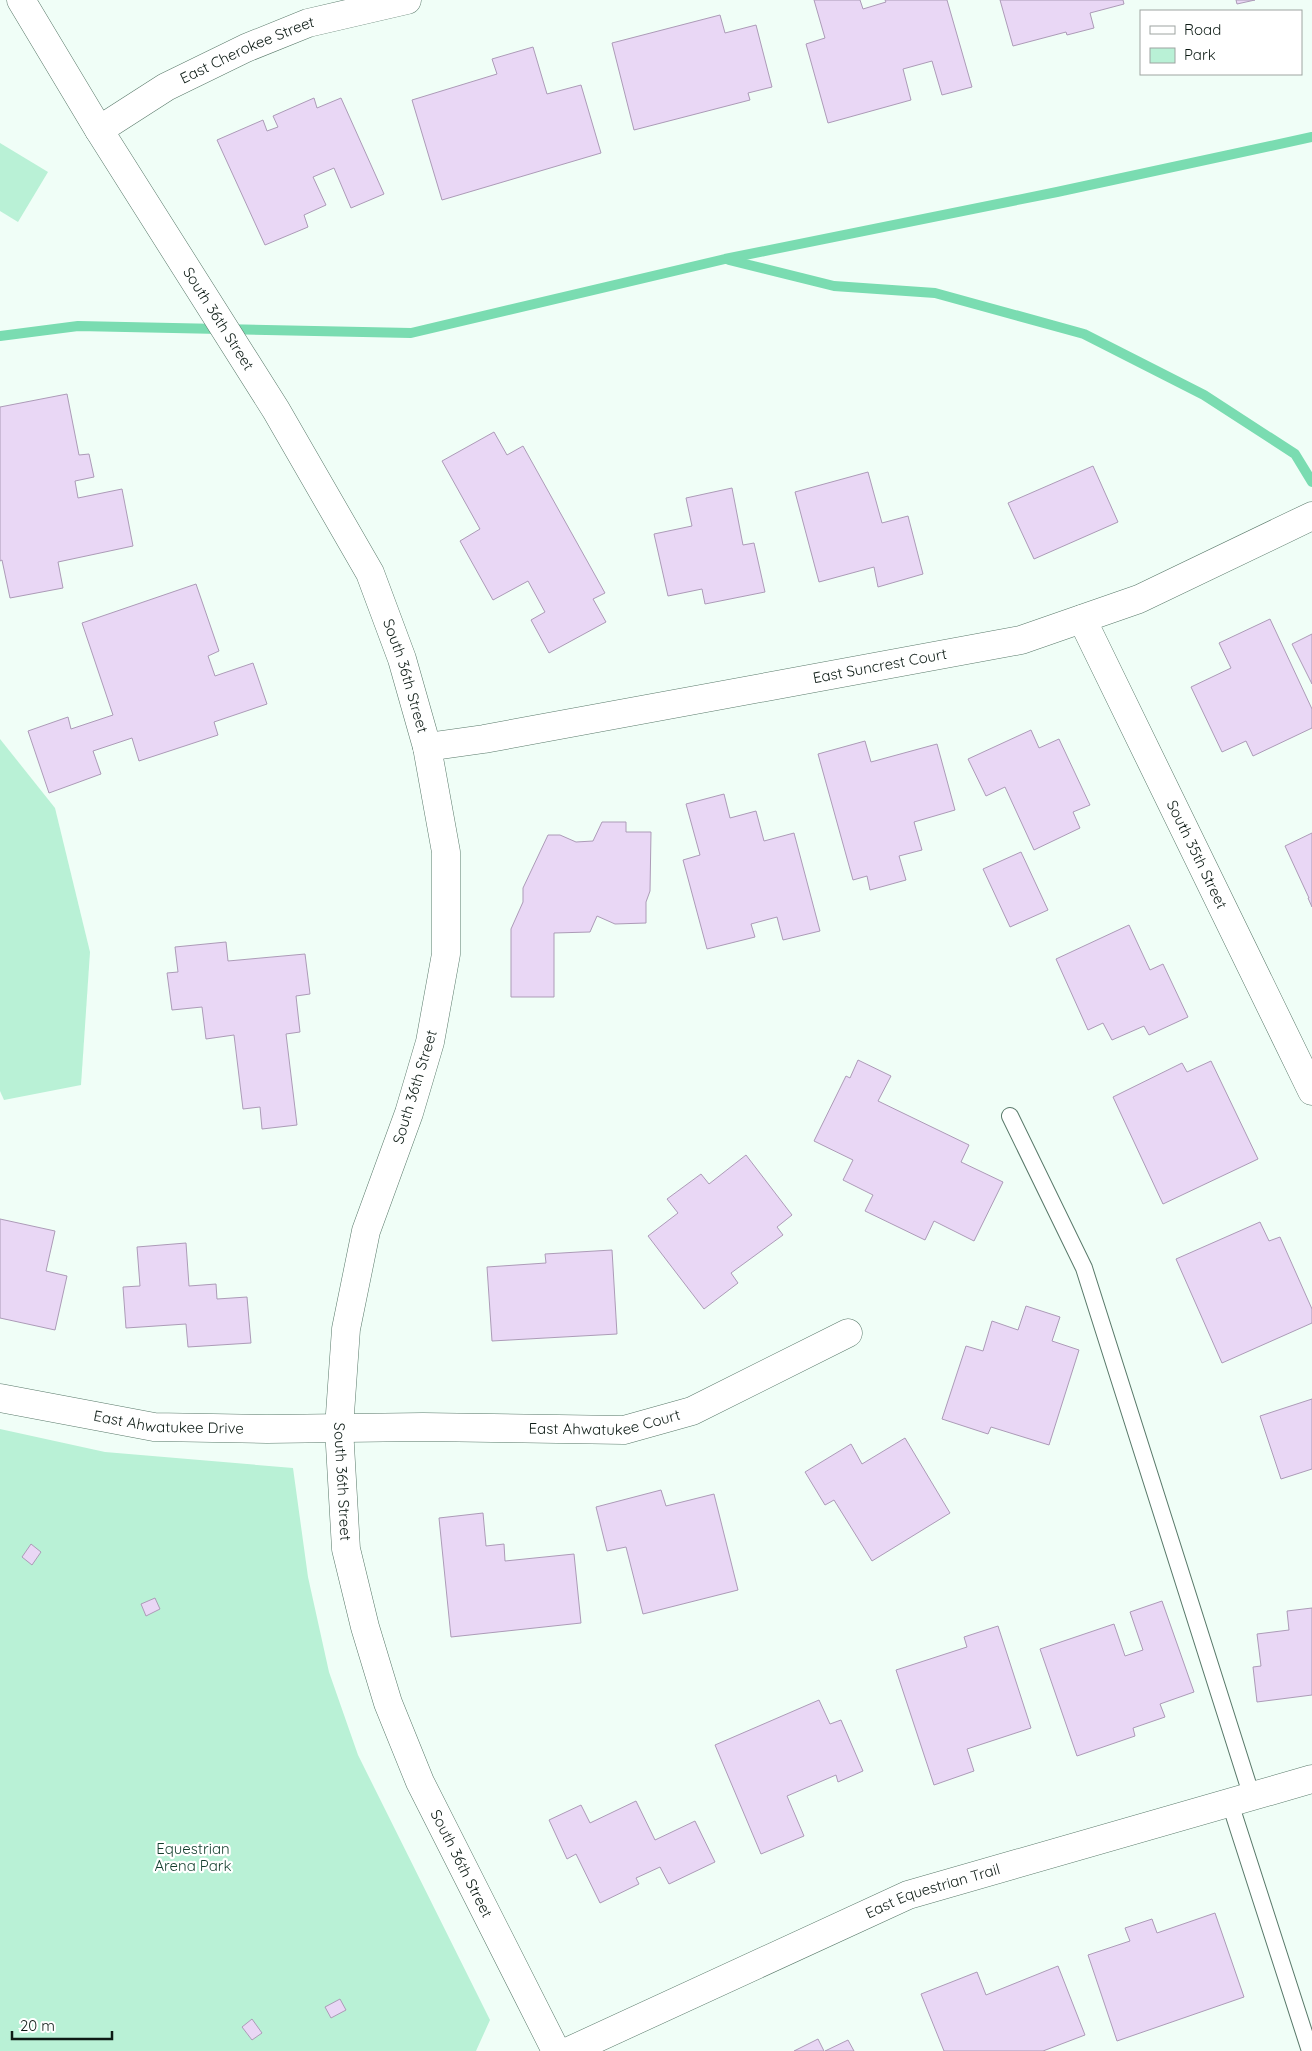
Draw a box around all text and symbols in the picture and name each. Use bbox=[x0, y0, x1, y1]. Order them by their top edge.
legend bbox=[1140, 10, 1302, 75]
street label: East Cherokee Street bbox=[177, 12, 316, 88]
text: Road bbox=[1184, 20, 1221, 39]
text: Park bbox=[1184, 45, 1216, 64]
street label: South 36th Street bbox=[179, 263, 258, 374]
street label: South 36th Street bbox=[379, 616, 433, 735]
street label: East Suncrest Court bbox=[811, 644, 948, 687]
street label: South 35th Street bbox=[1163, 797, 1232, 912]
street label: South 36th Street bbox=[388, 1027, 441, 1146]
street label: East Ahwatukee Court bbox=[528, 1405, 682, 1439]
street label: East Ahwatukee Drive bbox=[92, 1406, 244, 1438]
street label: South 36th Street bbox=[330, 1422, 356, 1541]
street label: South 36th Street bbox=[427, 1806, 497, 1921]
park label: Equestrian Arena Park bbox=[154, 1839, 232, 1875]
street label: East Equestrian Trail bbox=[862, 1859, 1002, 1922]
scale bar bbox=[12, 2008, 112, 2040]
text: 20 m bbox=[20, 2016, 55, 2035]

